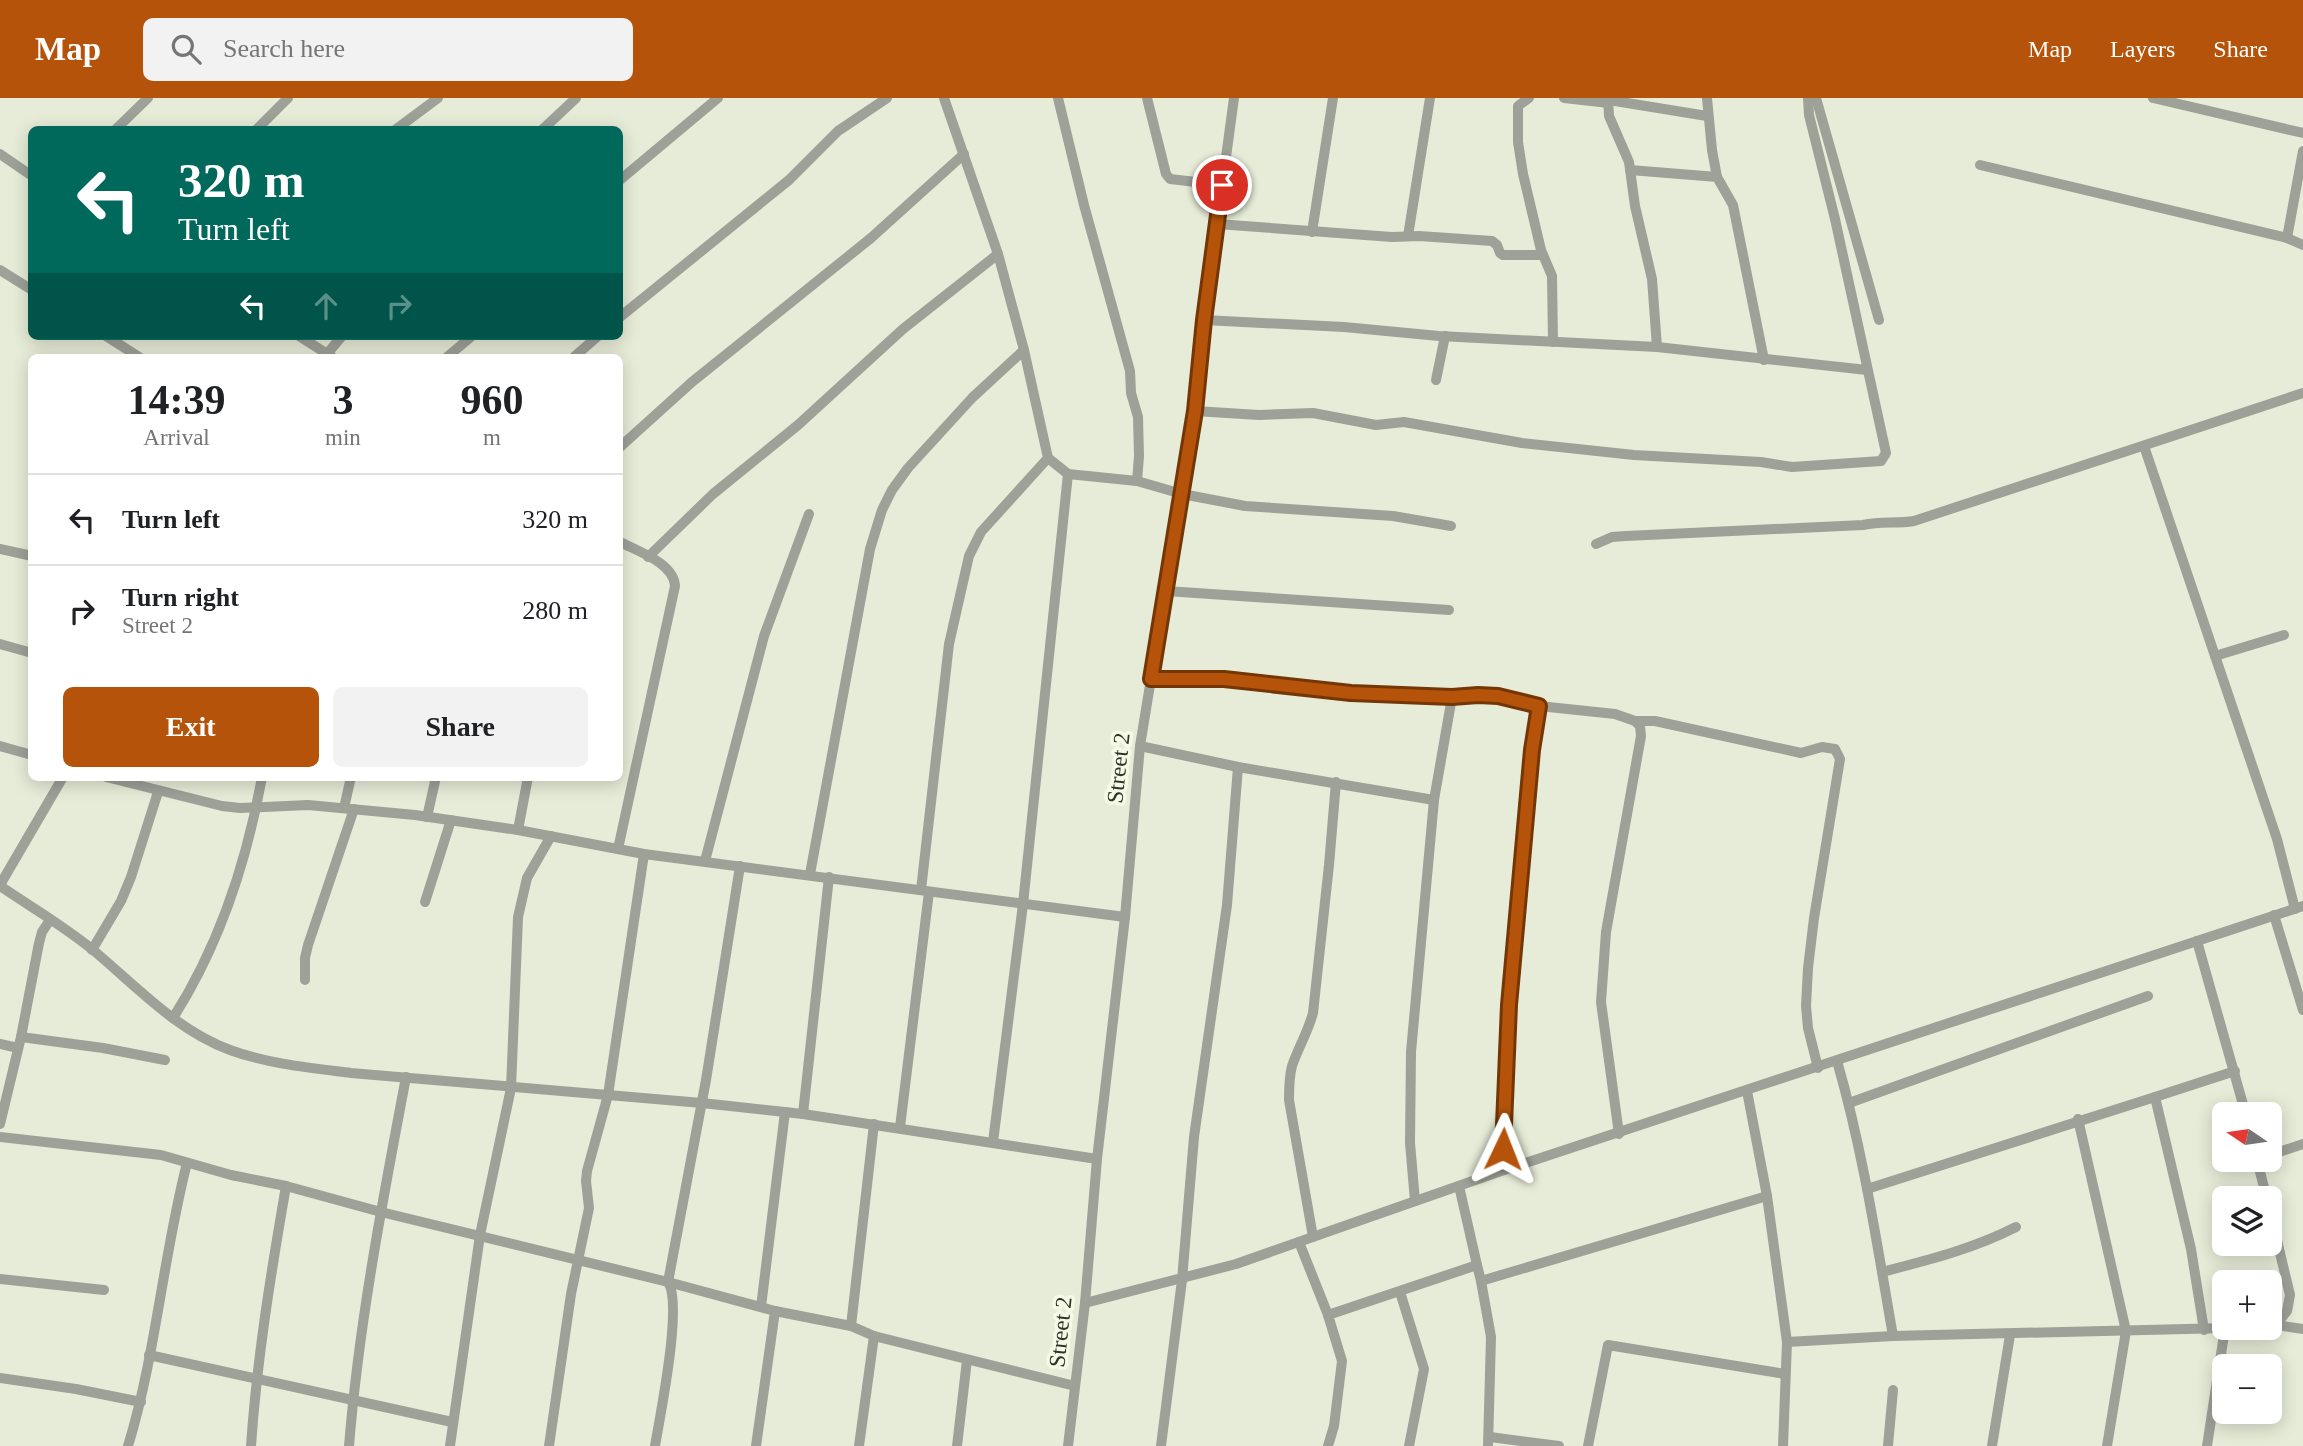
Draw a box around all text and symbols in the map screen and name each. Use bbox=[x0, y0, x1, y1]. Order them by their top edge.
search box bbox=[143, 18, 633, 81]
icon: search bbox=[167, 30, 205, 68]
text: Map bbox=[35, 31, 101, 67]
text: Search here bbox=[223, 34, 345, 63]
text: Map bbox=[2028, 36, 2072, 62]
text: Layers bbox=[2110, 36, 2175, 62]
text: Share bbox=[2213, 36, 2268, 62]
text: 320 m bbox=[178, 153, 305, 208]
icon: left bbox=[63, 154, 154, 245]
pin bbox=[1192, 155, 1252, 215]
icon: arrive bbox=[1203, 166, 1241, 204]
text: Turn left bbox=[178, 211, 290, 247]
icon: left bbox=[234, 287, 272, 325]
icon: ahead bbox=[307, 287, 345, 325]
icon: right bbox=[380, 287, 418, 325]
text: 14:39 bbox=[128, 377, 226, 423]
text: 3 bbox=[332, 377, 353, 423]
text: 960 bbox=[460, 377, 523, 423]
text: Arrival bbox=[143, 425, 210, 450]
text: min bbox=[325, 425, 361, 450]
text: m bbox=[483, 425, 501, 450]
icon: left bbox=[63, 501, 101, 539]
text: Turn left bbox=[122, 505, 220, 534]
text: 320 m bbox=[522, 505, 588, 534]
text: Turn right bbox=[122, 583, 239, 612]
icon: right bbox=[63, 592, 101, 630]
text: 280 m bbox=[522, 596, 588, 625]
text: Street 2 bbox=[122, 613, 193, 638]
button: Exit bbox=[63, 687, 319, 767]
button: Share bbox=[333, 687, 588, 767]
street label: Street 2 bbox=[1102, 731, 1135, 805]
north arrow bbox=[2212, 1102, 2282, 1172]
map controls bbox=[2212, 1102, 2282, 1424]
position arrow bbox=[1466, 1112, 1540, 1186]
button: layers bbox=[2212, 1186, 2282, 1256]
button: + bbox=[2212, 1270, 2282, 1340]
street label: Street 2 bbox=[1044, 1295, 1077, 1369]
button: − bbox=[2212, 1354, 2282, 1424]

